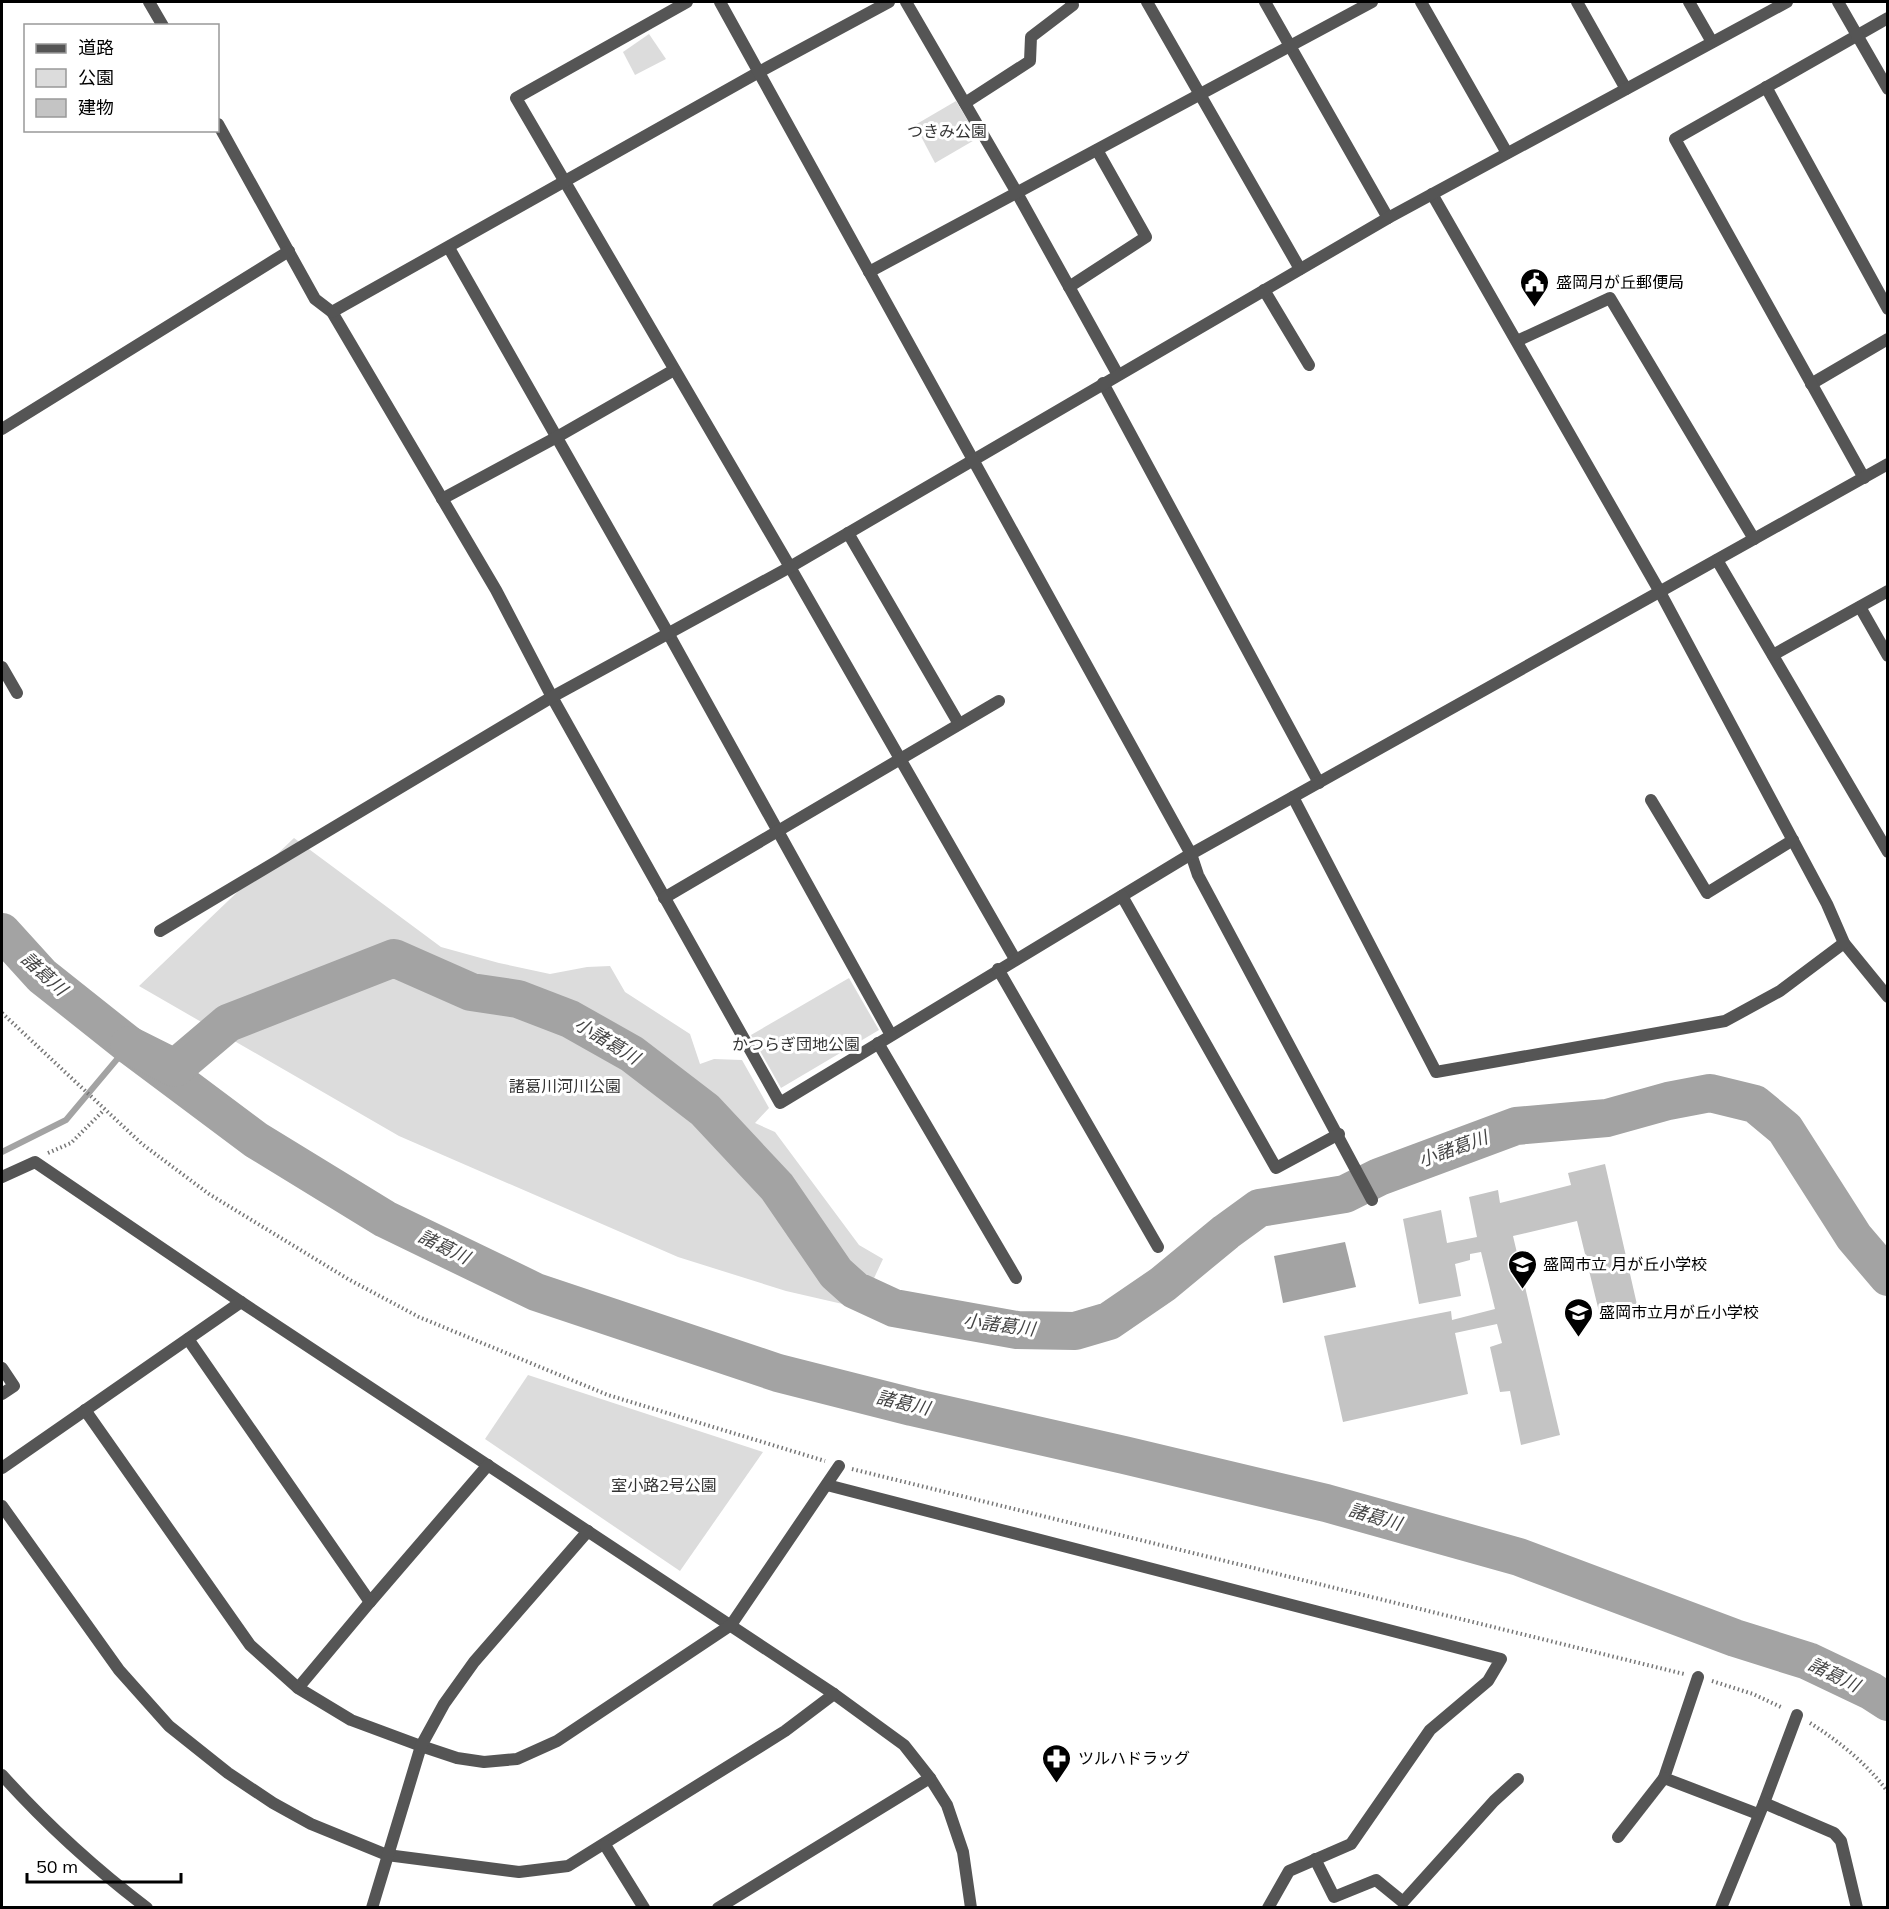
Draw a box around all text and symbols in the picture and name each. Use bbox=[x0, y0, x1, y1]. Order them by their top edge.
legend bbox=[24, 24, 219, 132]
text: 道路 bbox=[78, 36, 114, 59]
text: 公園 bbox=[78, 66, 114, 89]
text: 建物 bbox=[78, 96, 114, 119]
park label: つきみ公園 bbox=[907, 121, 987, 141]
public building icon: 盛岡月が丘郵便局 bbox=[1519, 266, 1551, 308]
place label: 盛岡月が丘郵便局 bbox=[1556, 272, 1684, 292]
water label: 諸葛川 bbox=[17, 947, 74, 1002]
water label: 小諸葛川 bbox=[570, 1012, 646, 1070]
park label: かつらぎ団地公園 bbox=[732, 1034, 860, 1054]
park label: 諸葛川河川公園 bbox=[509, 1076, 621, 1096]
water label: 小諸葛川 bbox=[1415, 1125, 1492, 1172]
water label: 諸葛川 bbox=[415, 1224, 475, 1270]
school or university icon: 盛岡市立 月が丘小学校 bbox=[1506, 1248, 1538, 1290]
place label: 盛岡市立 月が丘小学校 bbox=[1543, 1254, 1707, 1274]
school or university icon: 盛岡市立月が丘小学校 bbox=[1562, 1296, 1594, 1338]
place label: 盛岡市立月が丘小学校 bbox=[1599, 1302, 1759, 1322]
water label: 小諸葛川 bbox=[962, 1309, 1038, 1341]
water label: 諸葛川 bbox=[874, 1385, 934, 1420]
park label: 室小路2号公園 bbox=[611, 1475, 717, 1495]
water label: 諸葛川 bbox=[1346, 1498, 1406, 1536]
water label: 諸葛川 bbox=[1805, 1652, 1865, 1698]
pharmacy icon: ツルハドラッグ bbox=[1041, 1742, 1073, 1784]
place label: ツルハドラッグ bbox=[1078, 1748, 1190, 1768]
scale bar bbox=[27, 1846, 182, 1884]
text: 50 m bbox=[36, 1855, 78, 1878]

